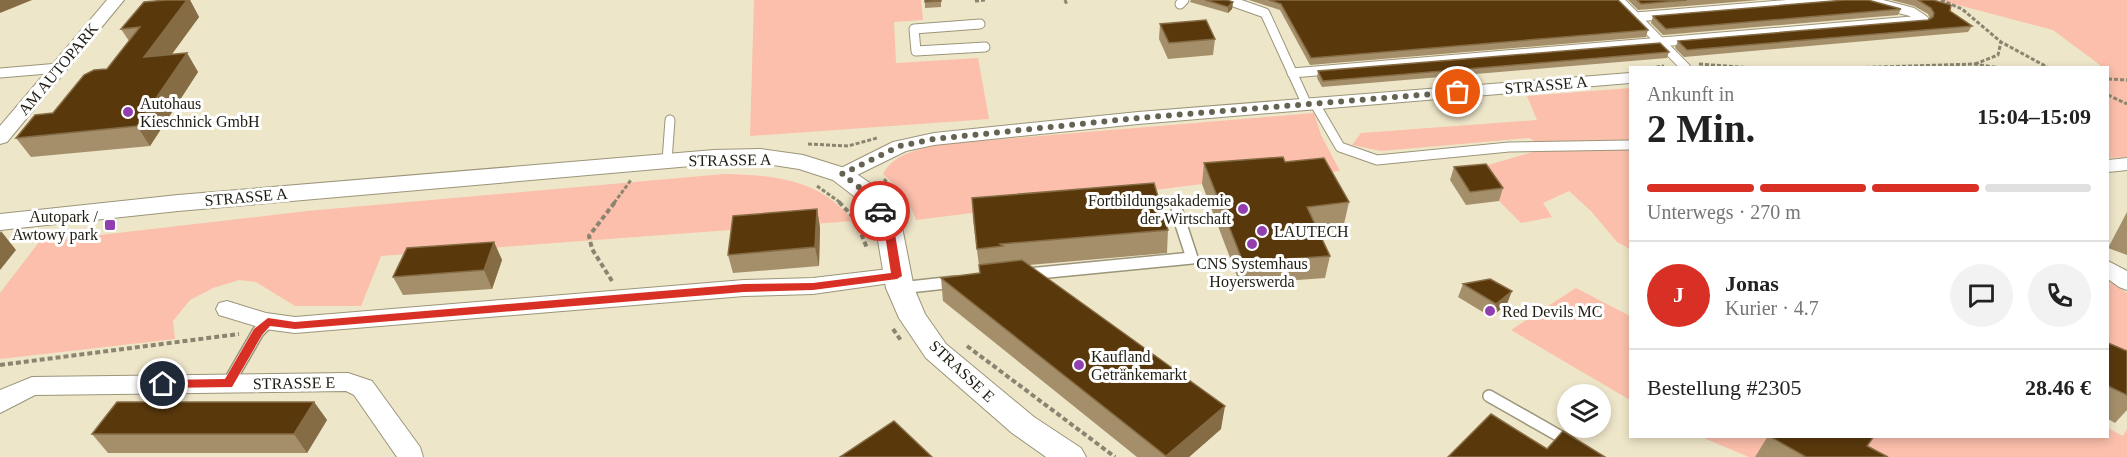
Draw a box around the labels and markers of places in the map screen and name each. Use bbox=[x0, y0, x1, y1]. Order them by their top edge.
pin bbox=[1432, 66, 1483, 117]
place label: Autohaus Kieschnick GmbH bbox=[140, 95, 260, 130]
marker: Autohaus Kieschnick GmbH bbox=[121, 105, 135, 119]
place label: Fortbildungsakademie der Wirtschaft bbox=[1088, 192, 1232, 227]
marker: Fortbildungsakademie der Wirtschaft bbox=[1236, 202, 1250, 216]
place label: Autopark / Awtowy park bbox=[12, 208, 99, 244]
marker: Autopark / Awtowy park bbox=[103, 218, 117, 232]
place label: LAUTECH bbox=[1274, 223, 1349, 240]
marker: LAUTECH bbox=[1255, 224, 1269, 238]
marker: CNS Systemhaus Hoyerswerda bbox=[1245, 237, 1259, 251]
place label: CNS Systemhaus Hoyerswerda bbox=[1196, 255, 1308, 291]
place label: Red Devils MC bbox=[1502, 303, 1602, 320]
marker: Red Devils MC bbox=[1483, 304, 1497, 318]
place label: Kaufland Getränkemarkt bbox=[1091, 348, 1188, 383]
pin bbox=[137, 358, 188, 409]
marker: Kaufland Getränkemarkt bbox=[1072, 358, 1086, 372]

